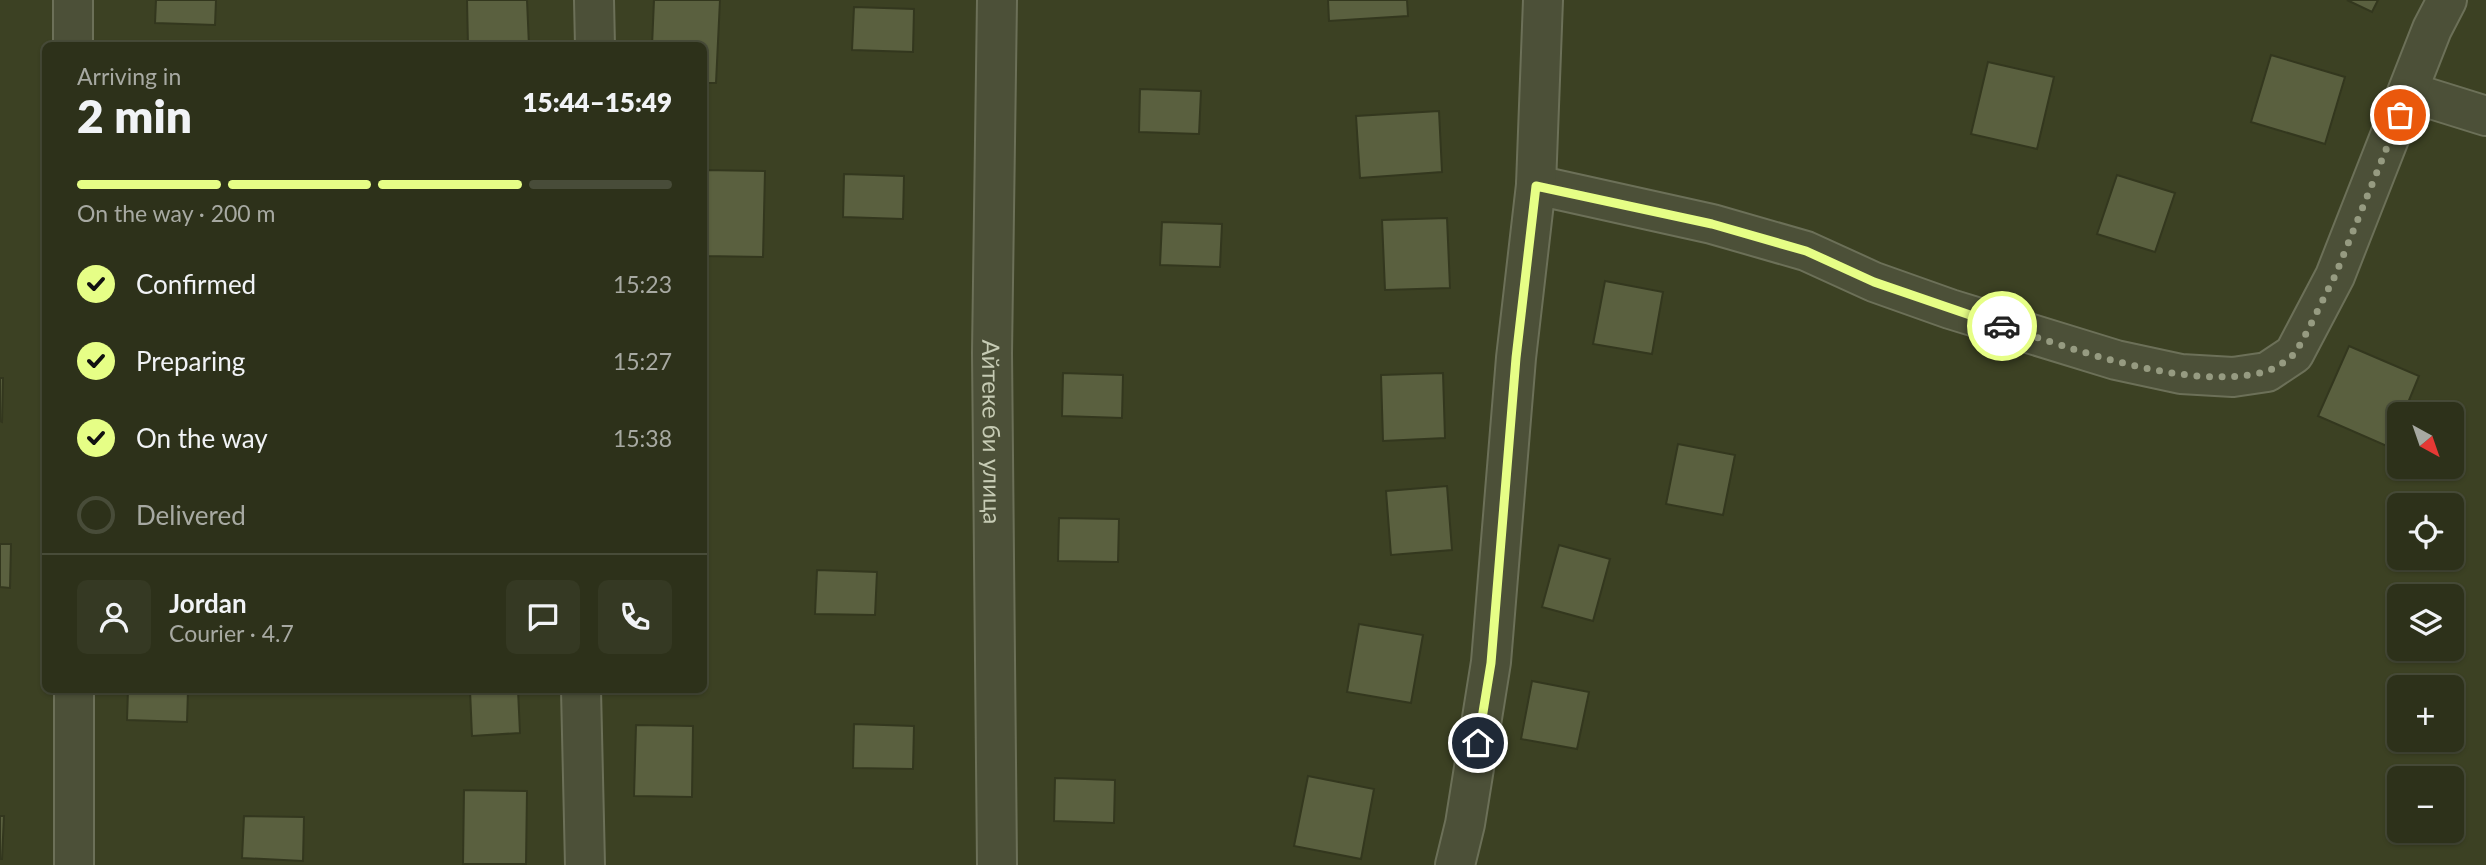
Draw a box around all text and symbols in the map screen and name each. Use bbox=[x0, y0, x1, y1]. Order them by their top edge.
text: Arriving in bbox=[77, 62, 181, 90]
pin bbox=[2370, 85, 2430, 145]
text: 15:44–15:49 bbox=[522, 86, 672, 118]
text: 2 min bbox=[77, 88, 192, 143]
icon: bag bbox=[2381, 96, 2419, 134]
text: On the way · 200 m bbox=[77, 199, 276, 227]
icon: check bbox=[77, 265, 115, 303]
text: Confirmed bbox=[136, 268, 256, 300]
text: 15:23 bbox=[613, 270, 672, 298]
courier bbox=[1967, 291, 2037, 361]
icon: car bbox=[1983, 307, 2021, 345]
street label: Айтеке би улица bbox=[977, 339, 1008, 524]
icon: check bbox=[77, 342, 115, 380]
text: Preparing bbox=[136, 345, 245, 377]
text: 15:27 bbox=[613, 347, 672, 375]
north arrow bbox=[2387, 402, 2464, 480]
map controls bbox=[2387, 402, 2464, 843]
icon: check bbox=[77, 419, 115, 457]
text: On the way bbox=[136, 422, 268, 454]
text: 15:38 bbox=[613, 424, 672, 452]
button: locate bbox=[2387, 493, 2464, 570]
text: Delivered bbox=[136, 499, 246, 531]
button: person bbox=[77, 580, 151, 654]
button: chat bbox=[506, 580, 580, 654]
button: phone bbox=[598, 580, 672, 654]
button: layers bbox=[2387, 584, 2464, 661]
text: Jordan bbox=[169, 587, 247, 619]
text: Courier · 4.7 bbox=[169, 619, 294, 647]
button: + bbox=[2387, 675, 2464, 752]
pin bbox=[1448, 713, 1508, 773]
icon: home bbox=[1459, 724, 1497, 762]
button: − bbox=[2387, 766, 2464, 843]

